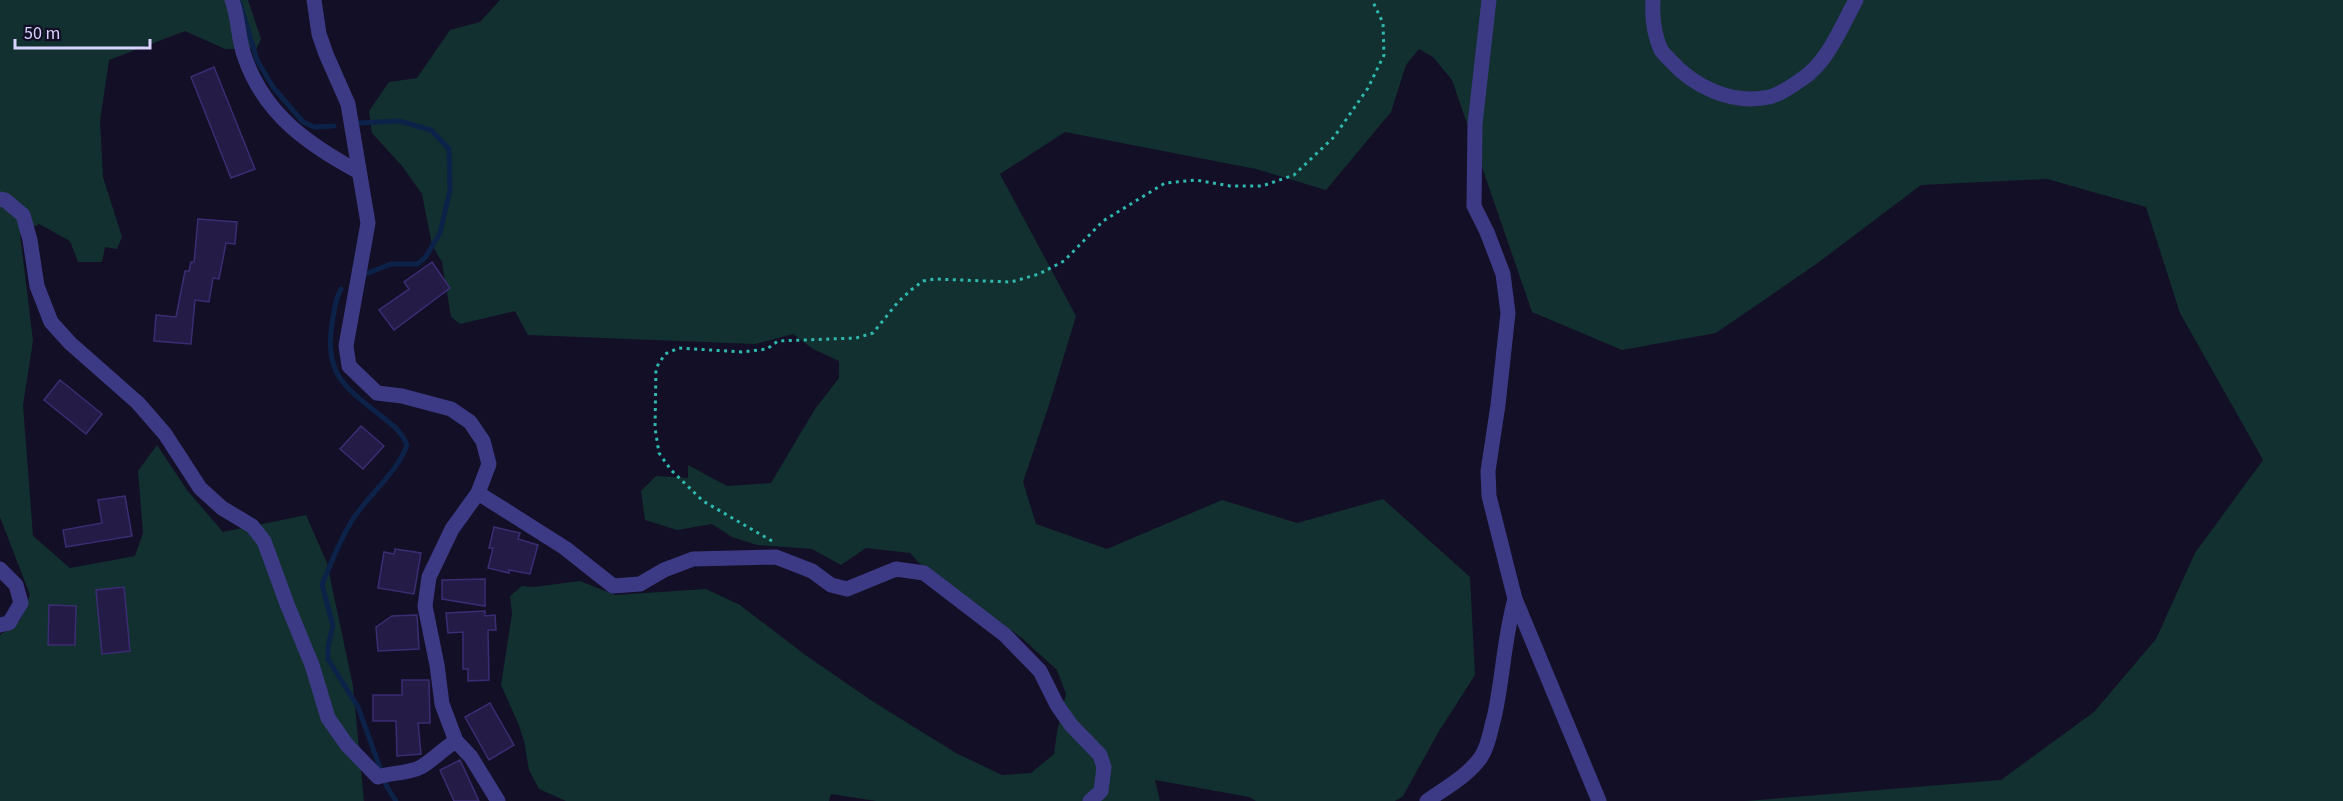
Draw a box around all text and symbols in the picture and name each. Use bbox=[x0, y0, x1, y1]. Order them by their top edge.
scale bar bbox=[15, 12, 150, 50]
text: 50 m bbox=[24, 21, 60, 46]

